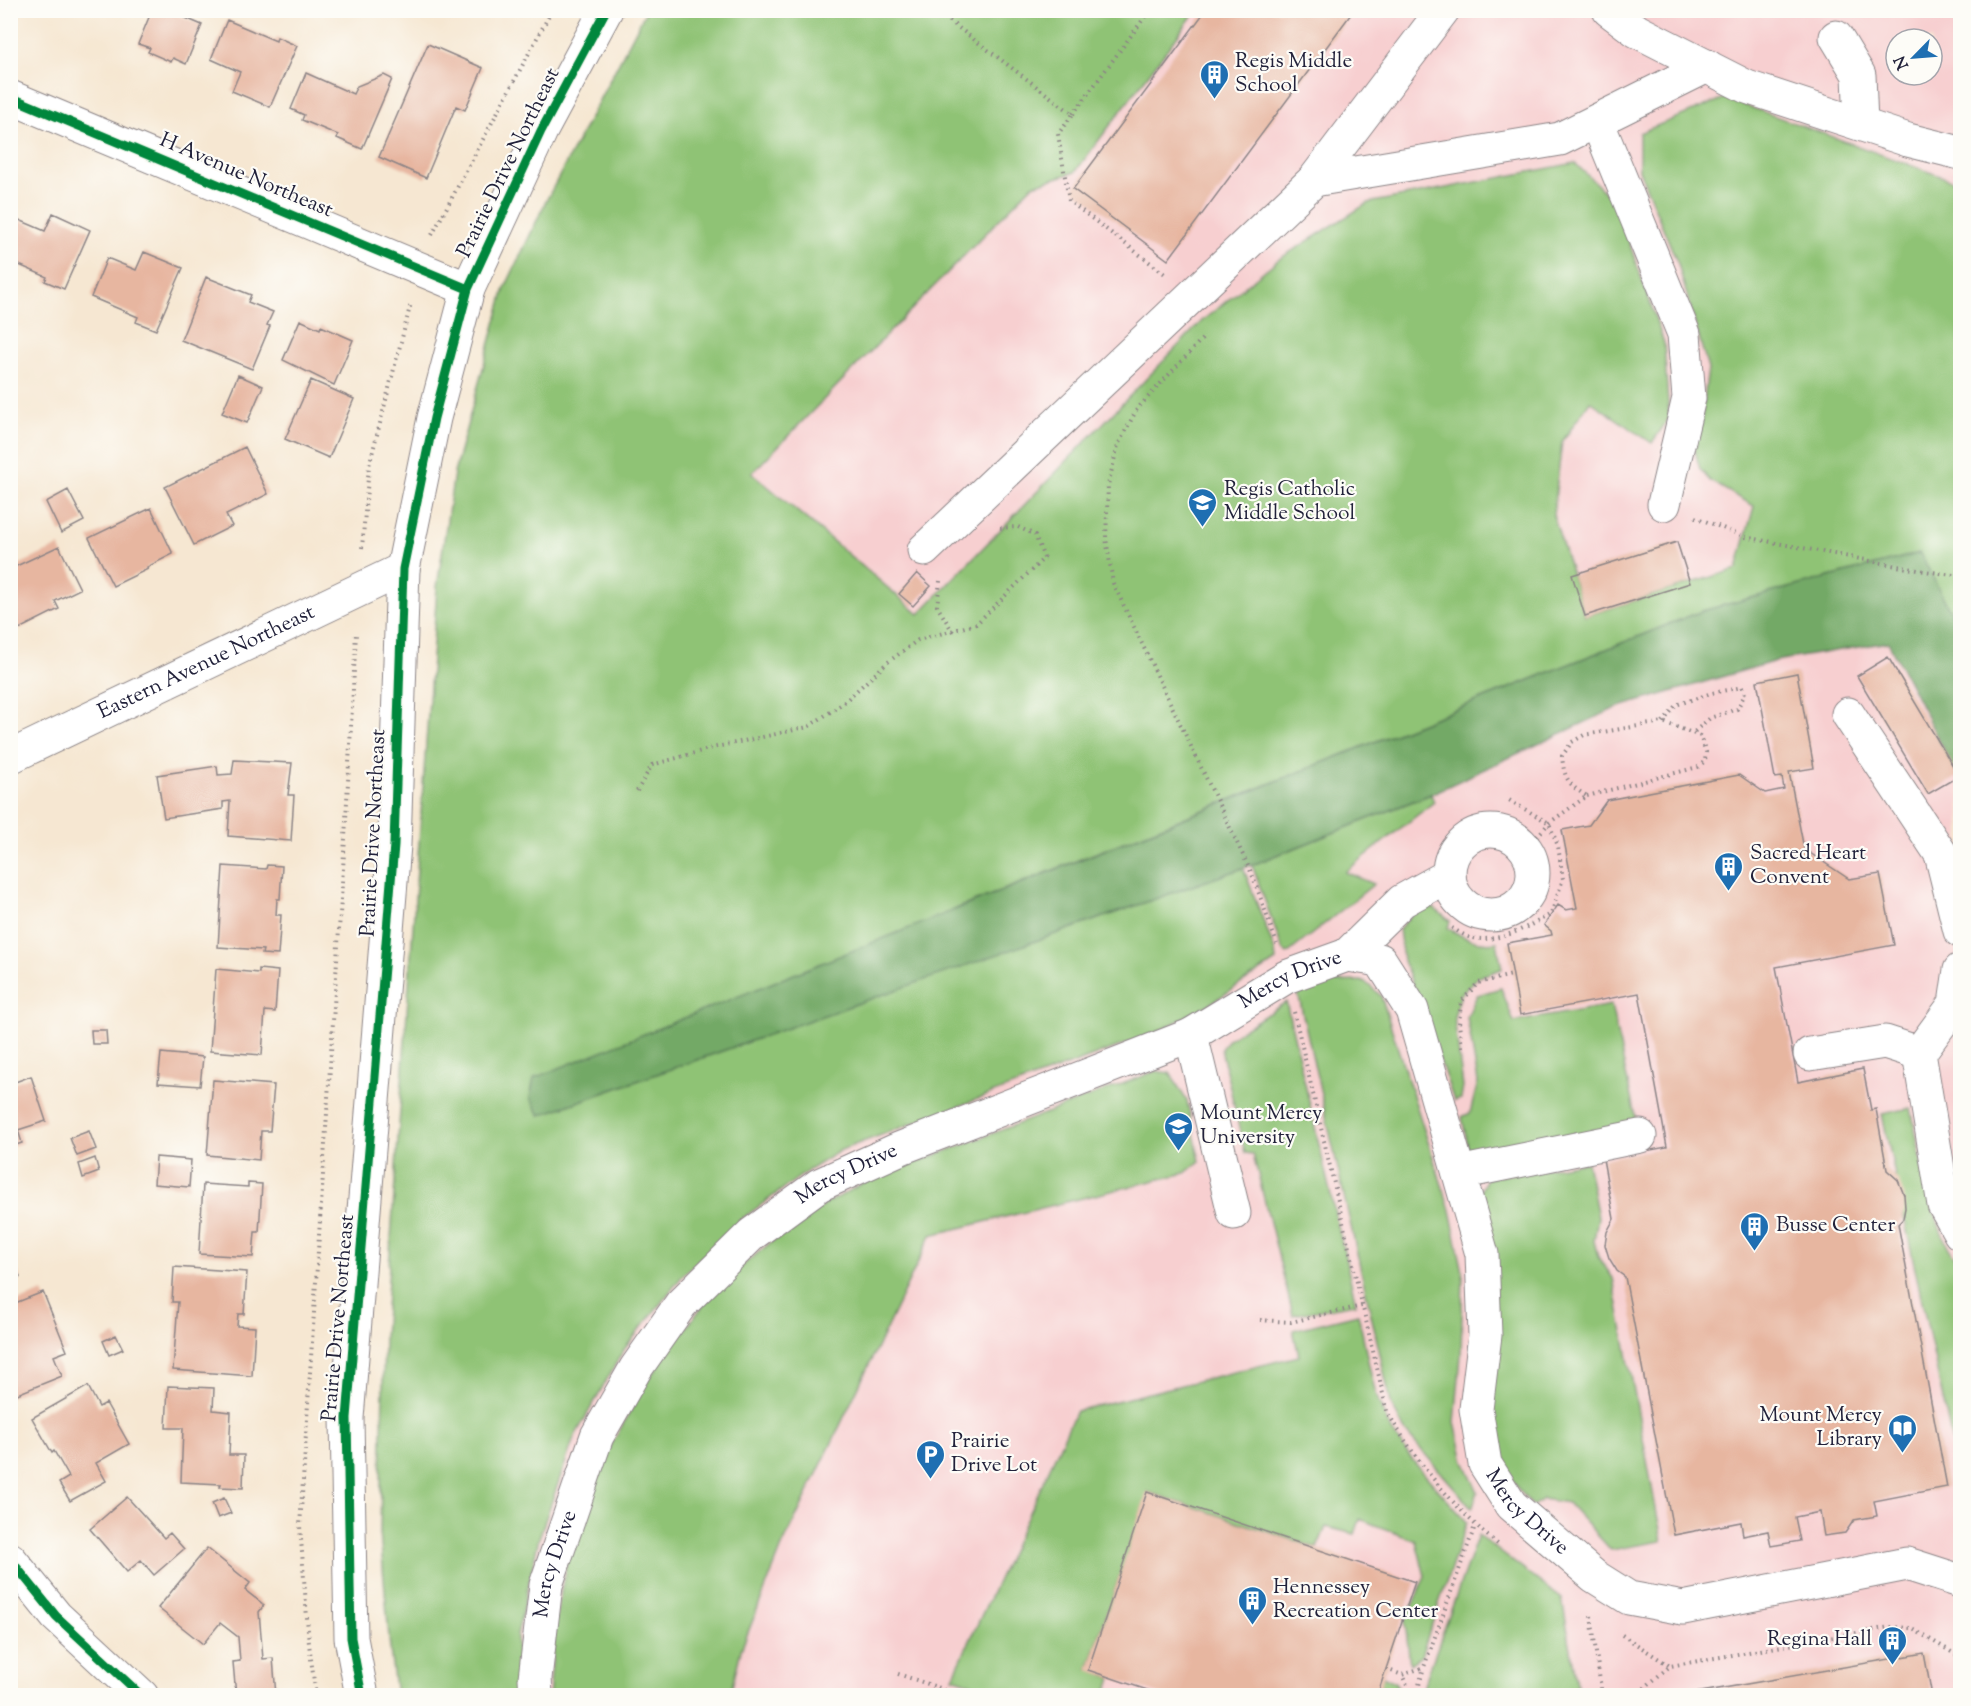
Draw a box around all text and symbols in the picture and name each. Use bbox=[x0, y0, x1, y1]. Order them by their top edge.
north arrow bbox=[1884, 27, 1944, 87]
place label: Regis Middle School bbox=[1235, 47, 1352, 101]
text: N bbox=[1889, 51, 1916, 73]
building icon: Regis Middle School bbox=[1198, 58, 1230, 100]
street label: Prairie Drive Northeast bbox=[450, 63, 568, 263]
street label: H Avenue Northeast bbox=[155, 126, 337, 226]
place label: Regis Catholic Middle School bbox=[1224, 475, 1355, 529]
school or university icon: Regis Catholic Middle School bbox=[1187, 486, 1219, 528]
street label: Eastern Avenue Northeast bbox=[93, 598, 320, 728]
street label: Prairie Drive Northeast bbox=[354, 728, 394, 938]
place label: Sacred Heart Convent bbox=[1750, 839, 1866, 893]
building icon: Sacred Heart Convent bbox=[1713, 850, 1745, 892]
street label: Mercy Drive bbox=[1233, 943, 1346, 1017]
place label: Mount Mercy University bbox=[1200, 1099, 1323, 1153]
school or university icon: Mount Mercy University bbox=[1163, 1110, 1195, 1152]
street label: Mercy Drive bbox=[789, 1136, 903, 1212]
building icon: Busse Center bbox=[1739, 1210, 1771, 1252]
place label: Busse Center bbox=[1776, 1211, 1895, 1241]
street label: Prairie Drive Northeast bbox=[315, 1213, 363, 1423]
place label: Mount Mercy Library bbox=[1760, 1401, 1883, 1455]
library icon: Mount Mercy Library bbox=[1887, 1412, 1919, 1454]
place label: Prairie Drive Lot bbox=[951, 1427, 1037, 1481]
parking icon: Prairie Drive Lot bbox=[914, 1438, 946, 1480]
street label: Mercy Drive bbox=[1477, 1463, 1575, 1563]
street label: Mercy Drive bbox=[527, 1506, 585, 1620]
place label: Hennessey Recreation Center bbox=[1273, 1573, 1439, 1627]
building icon: Hennessey Recreation Center bbox=[1236, 1584, 1268, 1626]
building icon: Regina Hall bbox=[1877, 1624, 1909, 1666]
place label: Regina Hall bbox=[1767, 1625, 1872, 1655]

